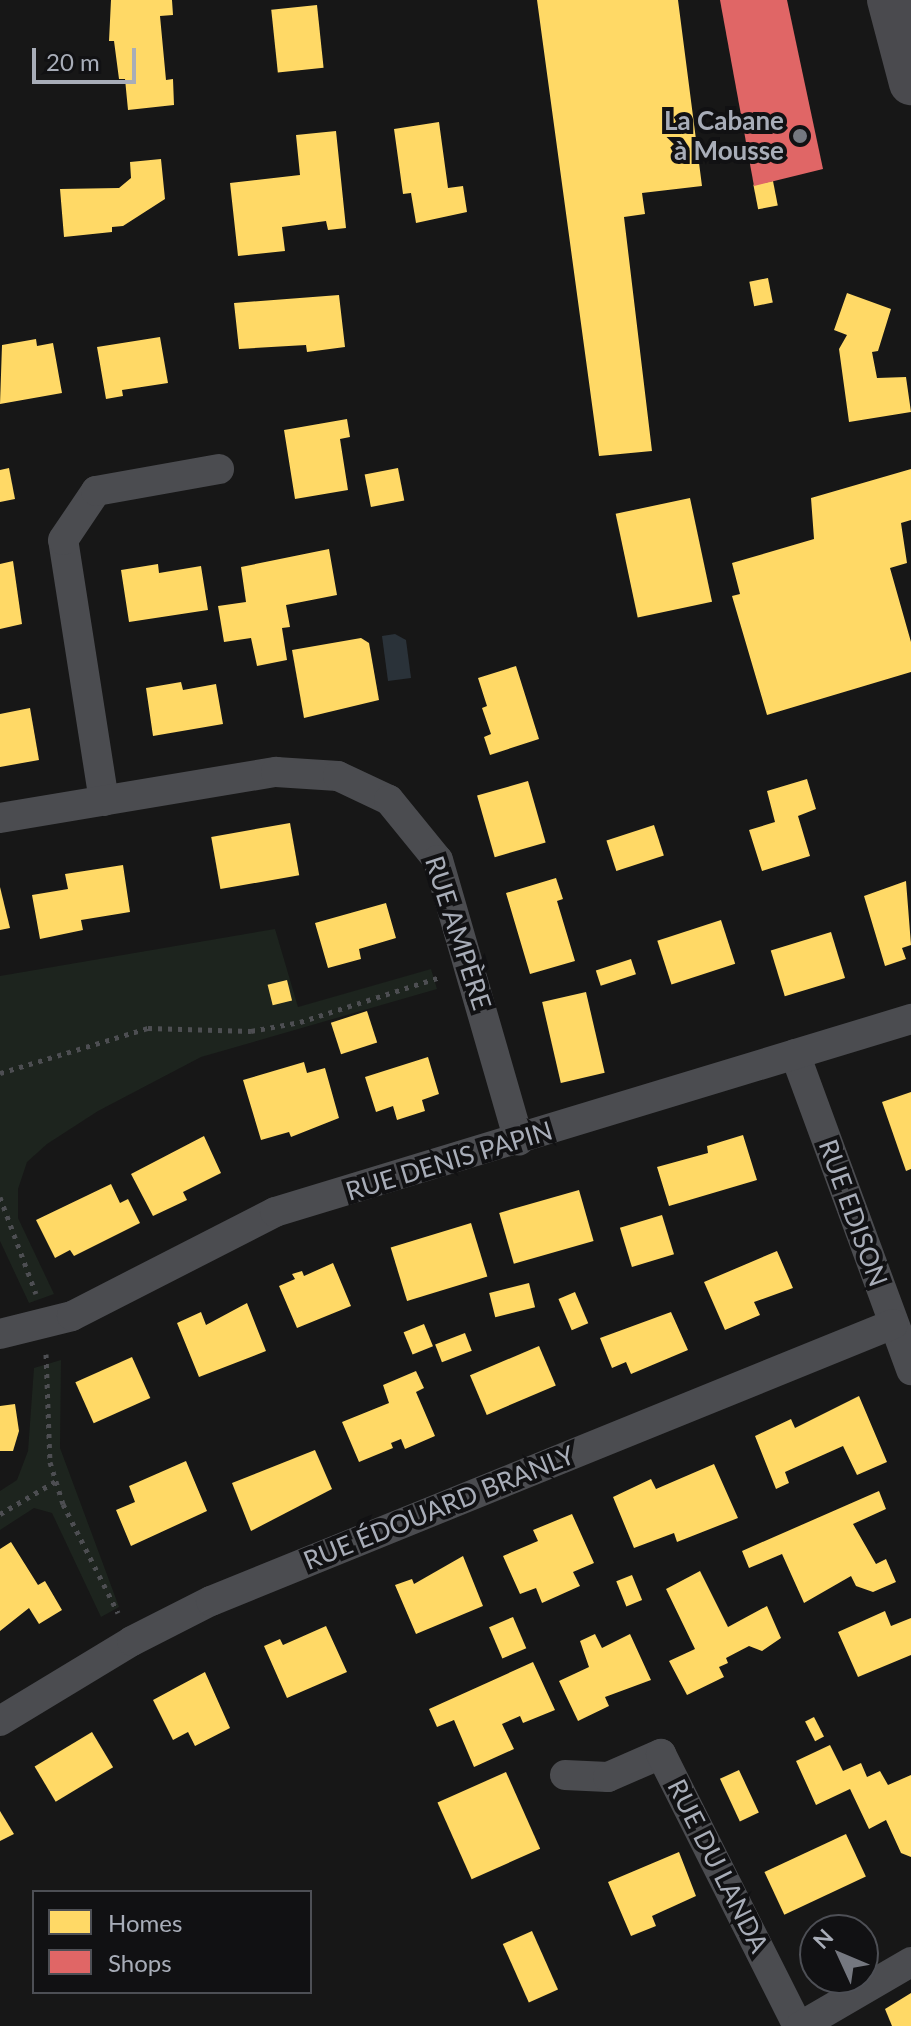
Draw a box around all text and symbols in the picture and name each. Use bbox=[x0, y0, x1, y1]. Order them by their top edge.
scale bar bbox=[36, 32, 140, 82]
text: 20 m bbox=[46, 47, 100, 76]
place label: La Cabane à Mousse bbox=[664, 105, 784, 166]
marker: La Cabane à Mousse bbox=[791, 127, 809, 145]
street label: RUE AMPÈRE bbox=[418, 852, 498, 1014]
street label: RUE DENIS PAPIN bbox=[342, 1115, 556, 1207]
street label: RUE EDISON bbox=[812, 1135, 894, 1291]
street label: RUE ÉDOUARD BRANLY bbox=[299, 1439, 579, 1577]
street label: RUE DU LANDA bbox=[661, 1774, 775, 1958]
legend bbox=[32, 1890, 312, 1994]
text: Homes bbox=[108, 1908, 182, 1937]
north arrow bbox=[799, 1914, 879, 1994]
text: N bbox=[807, 1923, 838, 1954]
text: Shops bbox=[108, 1948, 172, 1977]

